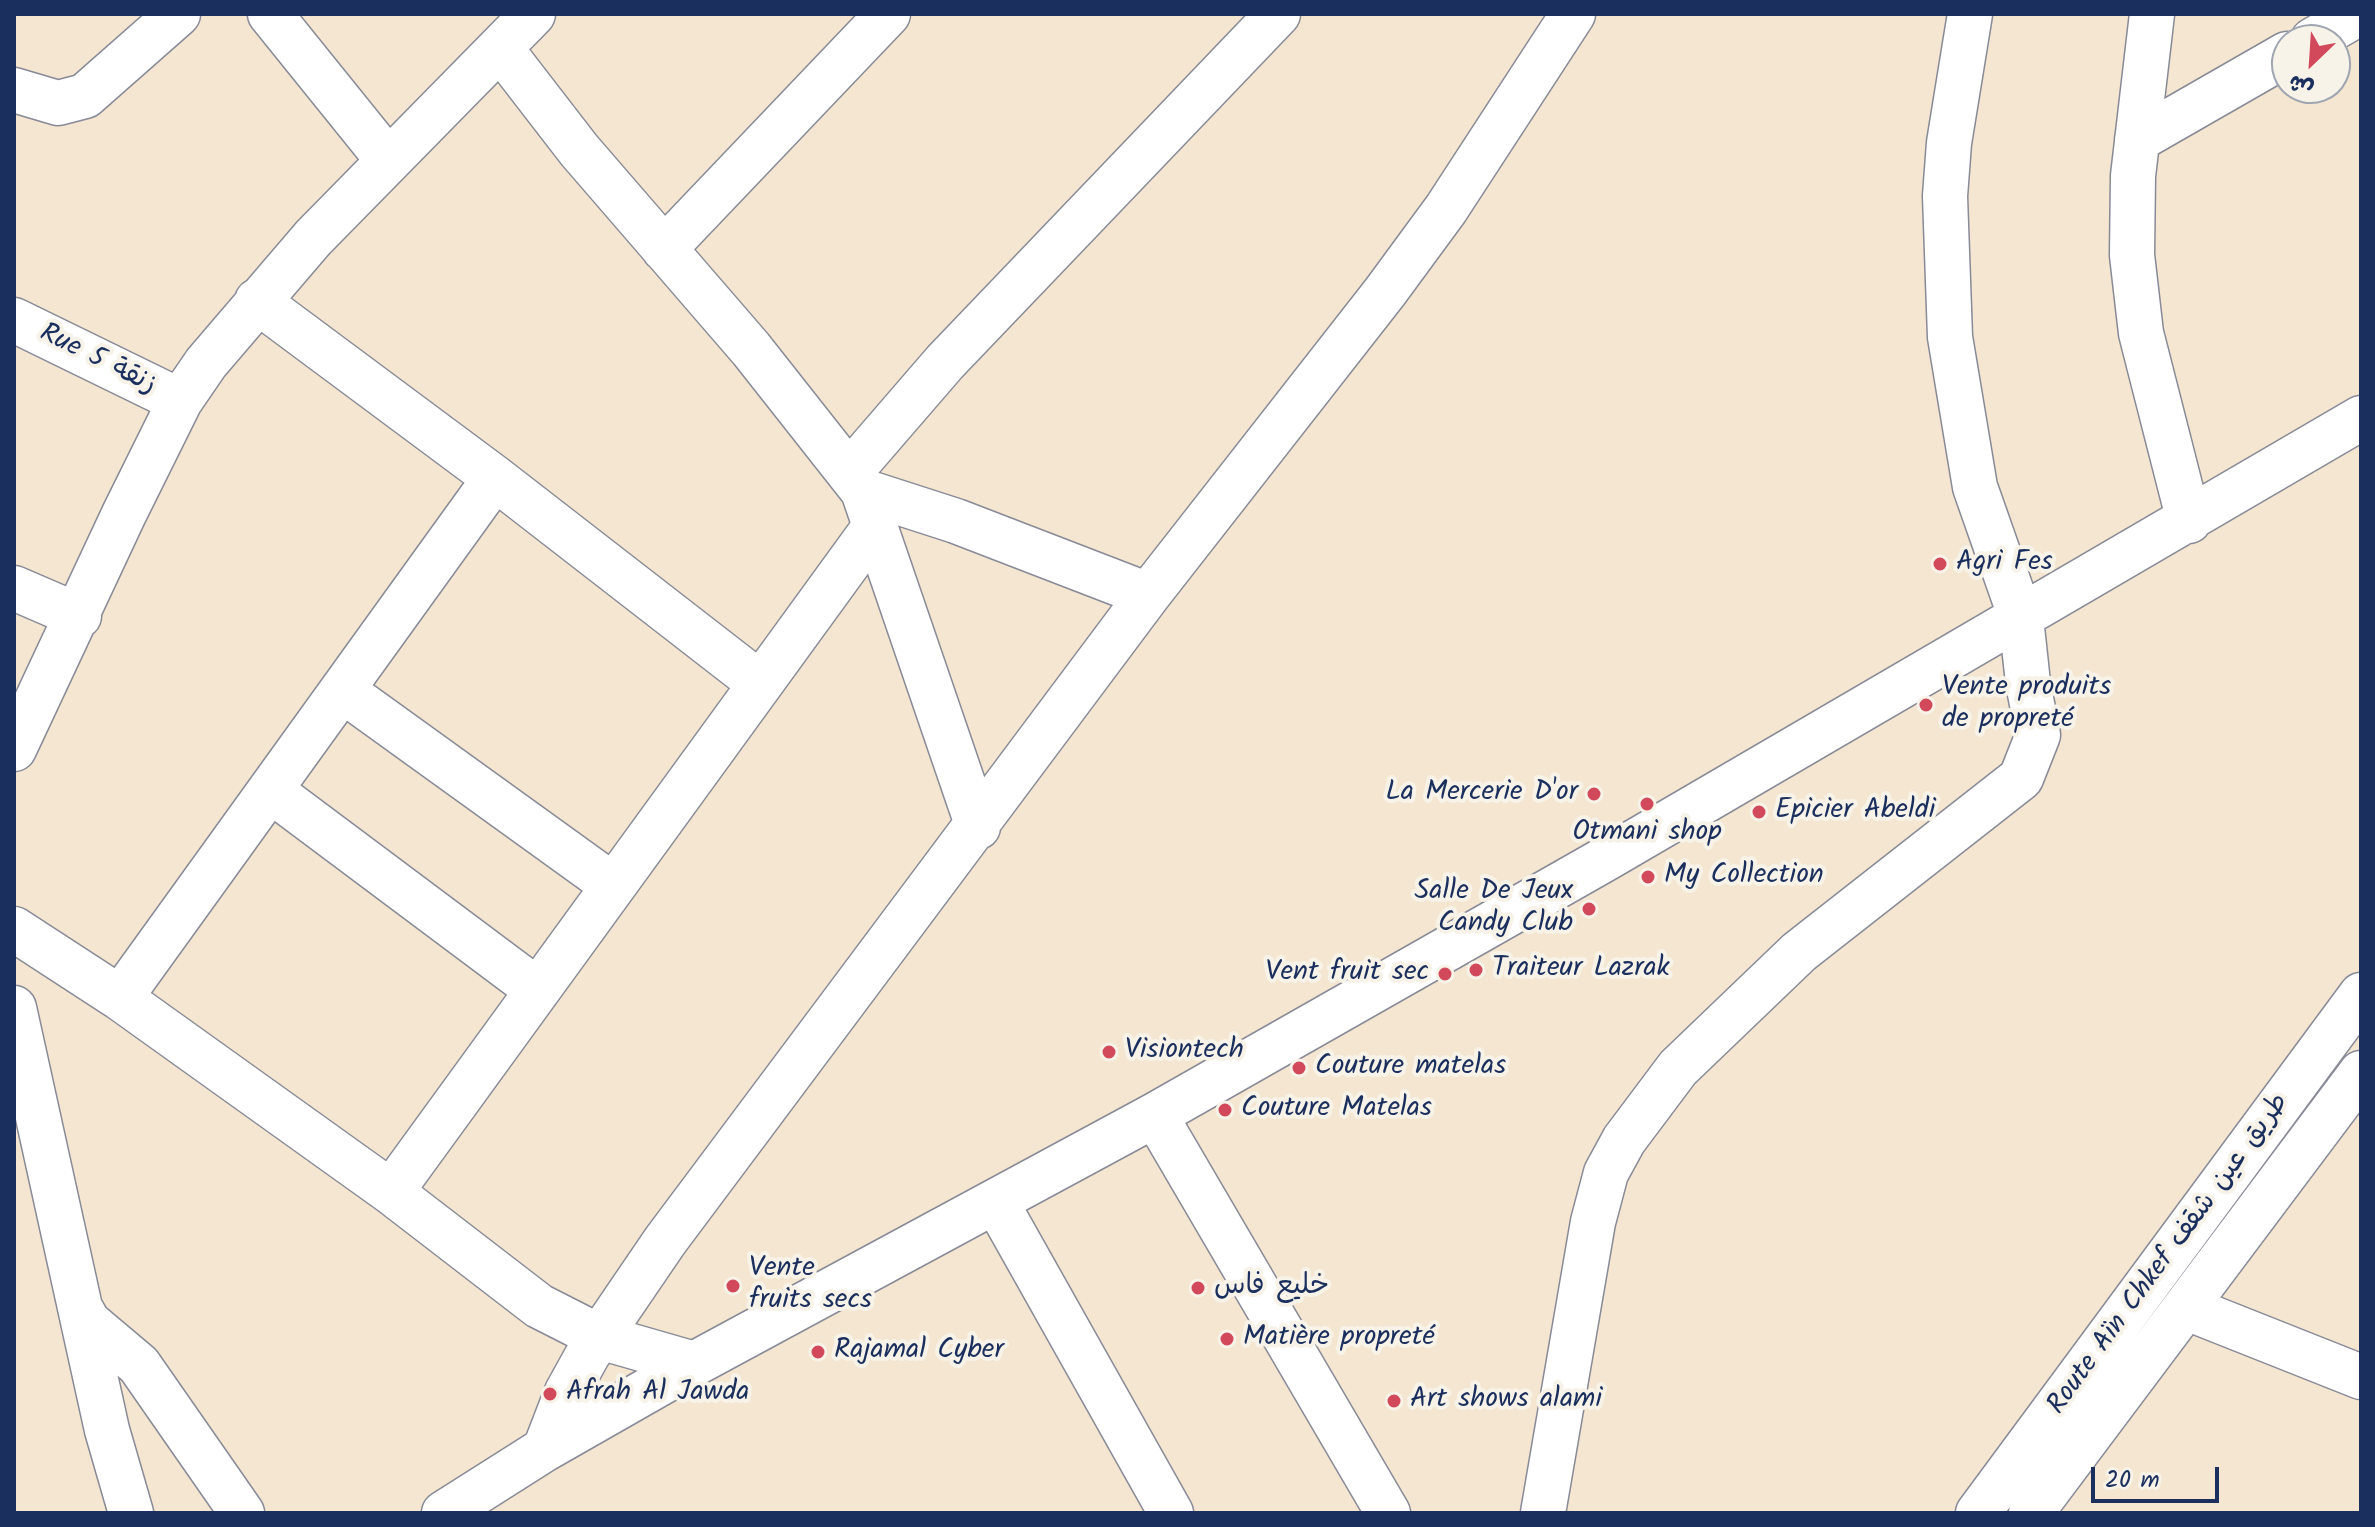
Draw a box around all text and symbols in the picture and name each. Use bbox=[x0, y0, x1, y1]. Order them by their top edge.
north arrow bbox=[2271, 24, 2351, 104]
text: ش bbox=[2283, 63, 2320, 105]
street label: Rue 5 زنقة bbox=[33, 318, 161, 404]
place label: Agri Fes bbox=[1956, 547, 2053, 581]
marker: Agri Fes bbox=[1931, 555, 1949, 573]
place label: Vente produits de propreté bbox=[1942, 672, 2111, 738]
marker: Vente produits de propreté bbox=[1917, 696, 1935, 714]
place label: La Mercerie D'or bbox=[1386, 777, 1578, 811]
marker: La Mercerie D'or bbox=[1585, 785, 1603, 803]
marker: Otmani shop bbox=[1638, 795, 1656, 813]
place label: Epicier Abeldi bbox=[1775, 795, 1935, 829]
marker: Epicier Abeldi bbox=[1750, 803, 1768, 821]
place label: Otmani shop bbox=[1572, 817, 1722, 851]
place label: My Collection bbox=[1664, 860, 1824, 894]
marker: My Collection bbox=[1639, 868, 1657, 886]
place label: Salle De Jeux Candy Club bbox=[1414, 876, 1573, 942]
marker: Salle De Jeux Candy Club bbox=[1580, 900, 1598, 918]
place label: Traiteur Lazrak bbox=[1492, 953, 1670, 987]
place label: Vent fruit sec bbox=[1266, 957, 1429, 991]
marker: Traiteur Lazrak bbox=[1467, 961, 1485, 979]
marker: Vent fruit sec bbox=[1436, 965, 1454, 983]
place label: Visiontech bbox=[1125, 1035, 1244, 1069]
marker: Visiontech bbox=[1100, 1043, 1118, 1061]
place label: Couture matelas bbox=[1315, 1051, 1506, 1085]
marker: Couture matelas bbox=[1290, 1059, 1308, 1077]
street label: Route Aïn Chkef طريق عين شقف bbox=[2042, 1088, 2298, 1422]
place label: Couture Matelas bbox=[1241, 1093, 1432, 1127]
marker: Couture Matelas bbox=[1216, 1101, 1234, 1119]
place label: Vente fruits secs bbox=[749, 1253, 872, 1319]
place label: خليع فاس bbox=[1214, 1271, 1329, 1305]
marker: Vente fruits secs bbox=[724, 1277, 742, 1295]
marker: خليع فاس bbox=[1189, 1279, 1207, 1297]
place label: Matière propreté bbox=[1243, 1322, 1435, 1356]
marker: Matière propreté bbox=[1218, 1330, 1236, 1348]
place label: Rajamal Cyber bbox=[834, 1335, 1004, 1369]
marker: Rajamal Cyber bbox=[809, 1343, 827, 1361]
place label: Afrah Al Jawda bbox=[566, 1377, 749, 1411]
place label: Art shows alami bbox=[1410, 1384, 1602, 1418]
marker: Afrah Al Jawda bbox=[541, 1385, 559, 1403]
marker: Art shows alami bbox=[1385, 1392, 1403, 1410]
scale bar bbox=[2095, 1451, 2223, 1501]
text: 20 m bbox=[2105, 1461, 2160, 1500]

